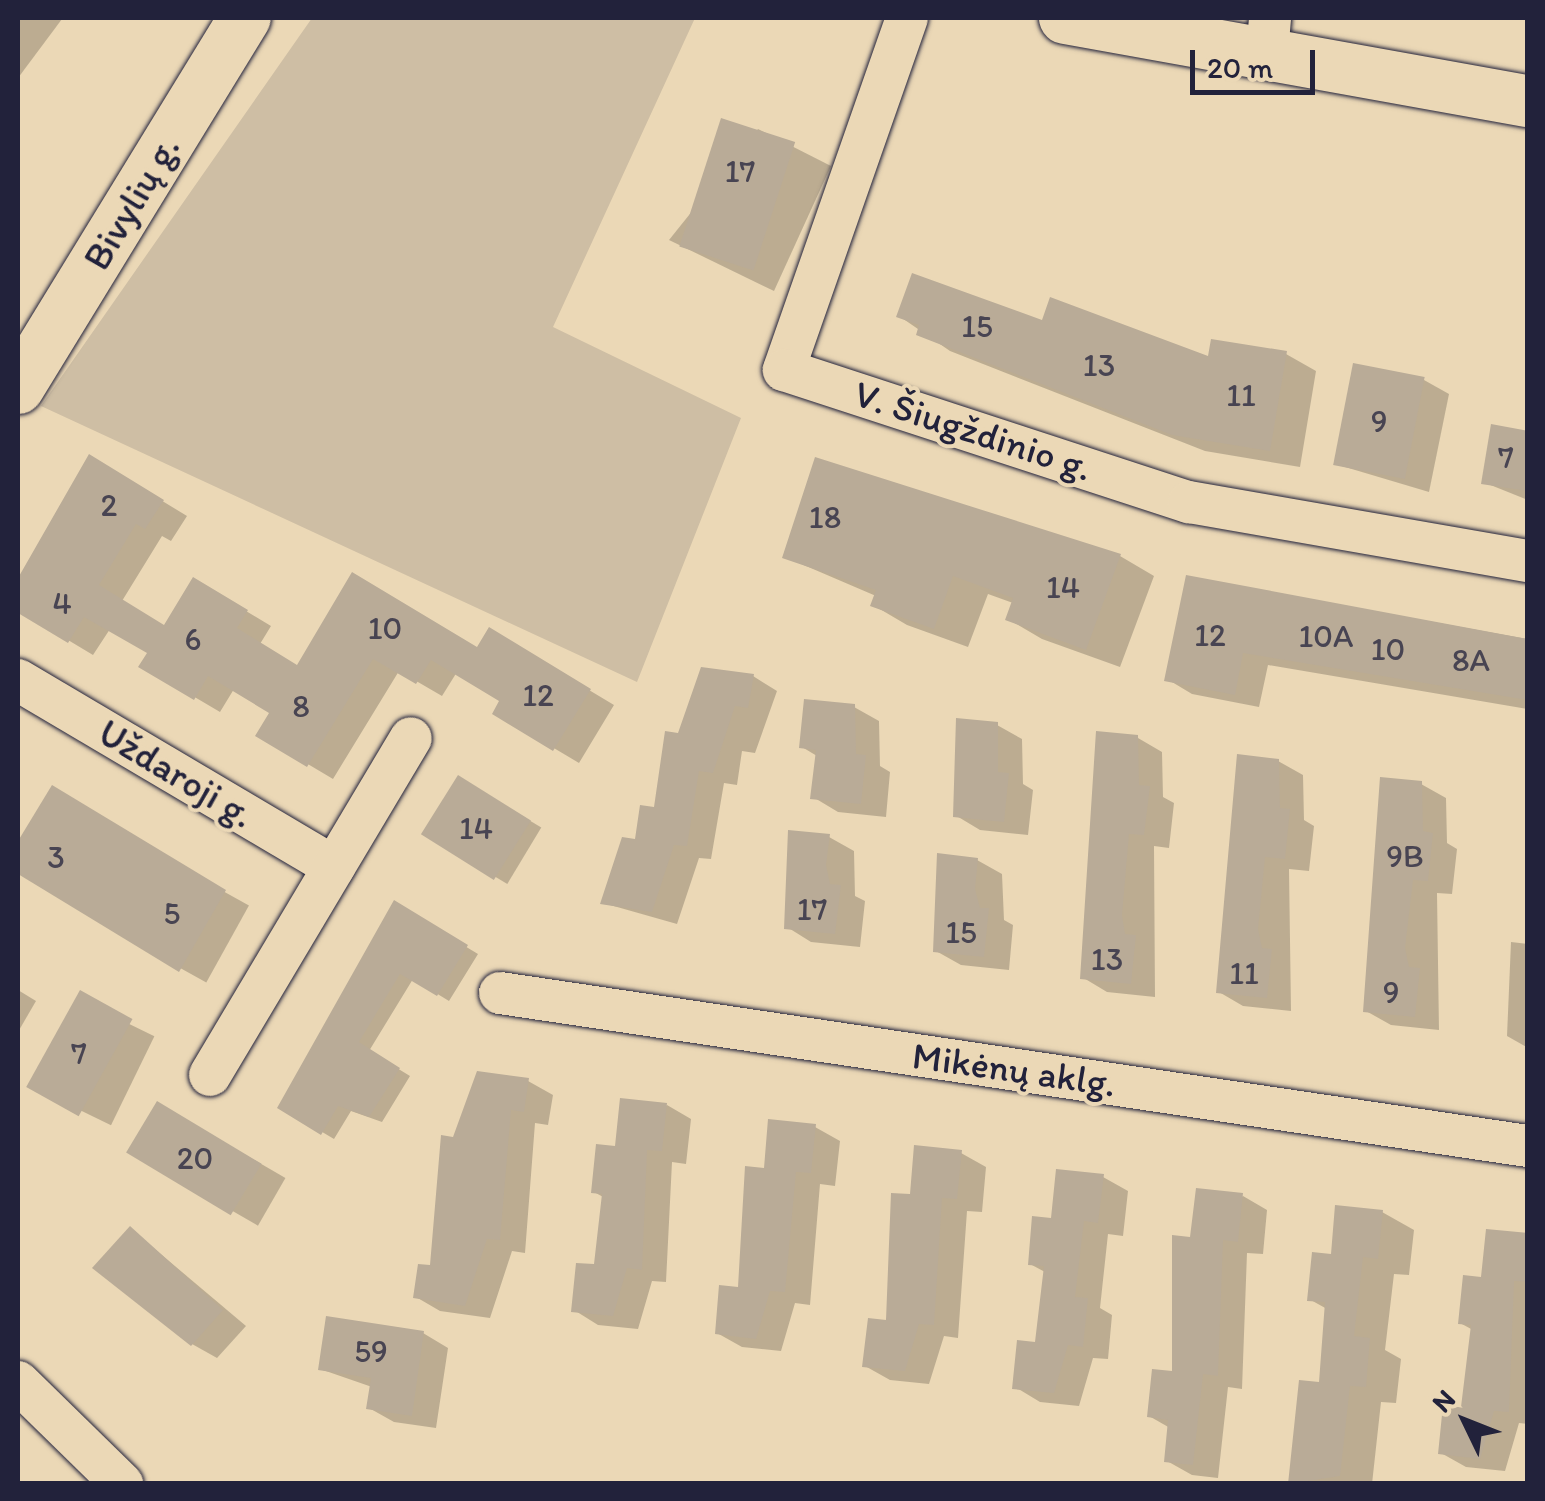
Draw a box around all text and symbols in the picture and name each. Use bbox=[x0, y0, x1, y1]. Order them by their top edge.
scale bar bbox=[1195, 30, 1320, 92]
text: 20 m bbox=[1207, 49, 1273, 86]
street label: Bivylių g. bbox=[74, 128, 190, 278]
house number: 17 bbox=[725, 152, 755, 190]
house number: 15 bbox=[961, 307, 993, 345]
house number: 13 bbox=[1083, 346, 1115, 384]
street label: V. Šiugždinio g. bbox=[848, 371, 1098, 491]
house number: 11 bbox=[1226, 376, 1256, 414]
house number: 9 bbox=[1371, 402, 1387, 440]
house number: 7 bbox=[1498, 438, 1514, 476]
house number: 2 bbox=[101, 486, 117, 524]
house number: 18 bbox=[809, 498, 841, 536]
house number: 14 bbox=[1046, 568, 1080, 606]
house number: 4 bbox=[52, 584, 72, 622]
house number: 10 bbox=[368, 609, 402, 647]
house number: 12 bbox=[1194, 616, 1226, 654]
house number: 10A bbox=[1298, 617, 1354, 655]
house number: 6 bbox=[185, 620, 201, 658]
house number: 10 bbox=[1371, 630, 1405, 668]
house number: 8A bbox=[1452, 641, 1490, 679]
house number: 12 bbox=[522, 676, 554, 714]
house number: 8 bbox=[292, 687, 310, 725]
street label: Uždaroji g. bbox=[90, 710, 262, 838]
house number: 14 bbox=[459, 809, 493, 847]
house number: 9B bbox=[1386, 837, 1424, 875]
house number: 3 bbox=[47, 838, 65, 876]
house number: 17 bbox=[797, 890, 827, 928]
house number: 5 bbox=[164, 894, 180, 932]
house number: 15 bbox=[945, 913, 977, 951]
house number: 13 bbox=[1091, 940, 1123, 978]
house number: 11 bbox=[1229, 954, 1259, 992]
house number: 9 bbox=[1383, 973, 1399, 1011]
street label: Mikėnų aklg. bbox=[909, 1033, 1119, 1107]
house number: 7 bbox=[71, 1034, 87, 1072]
house number: 20 bbox=[177, 1139, 213, 1177]
house number: 59 bbox=[354, 1332, 388, 1370]
north arrow bbox=[1415, 1371, 1515, 1471]
text: N bbox=[1424, 1382, 1462, 1419]

